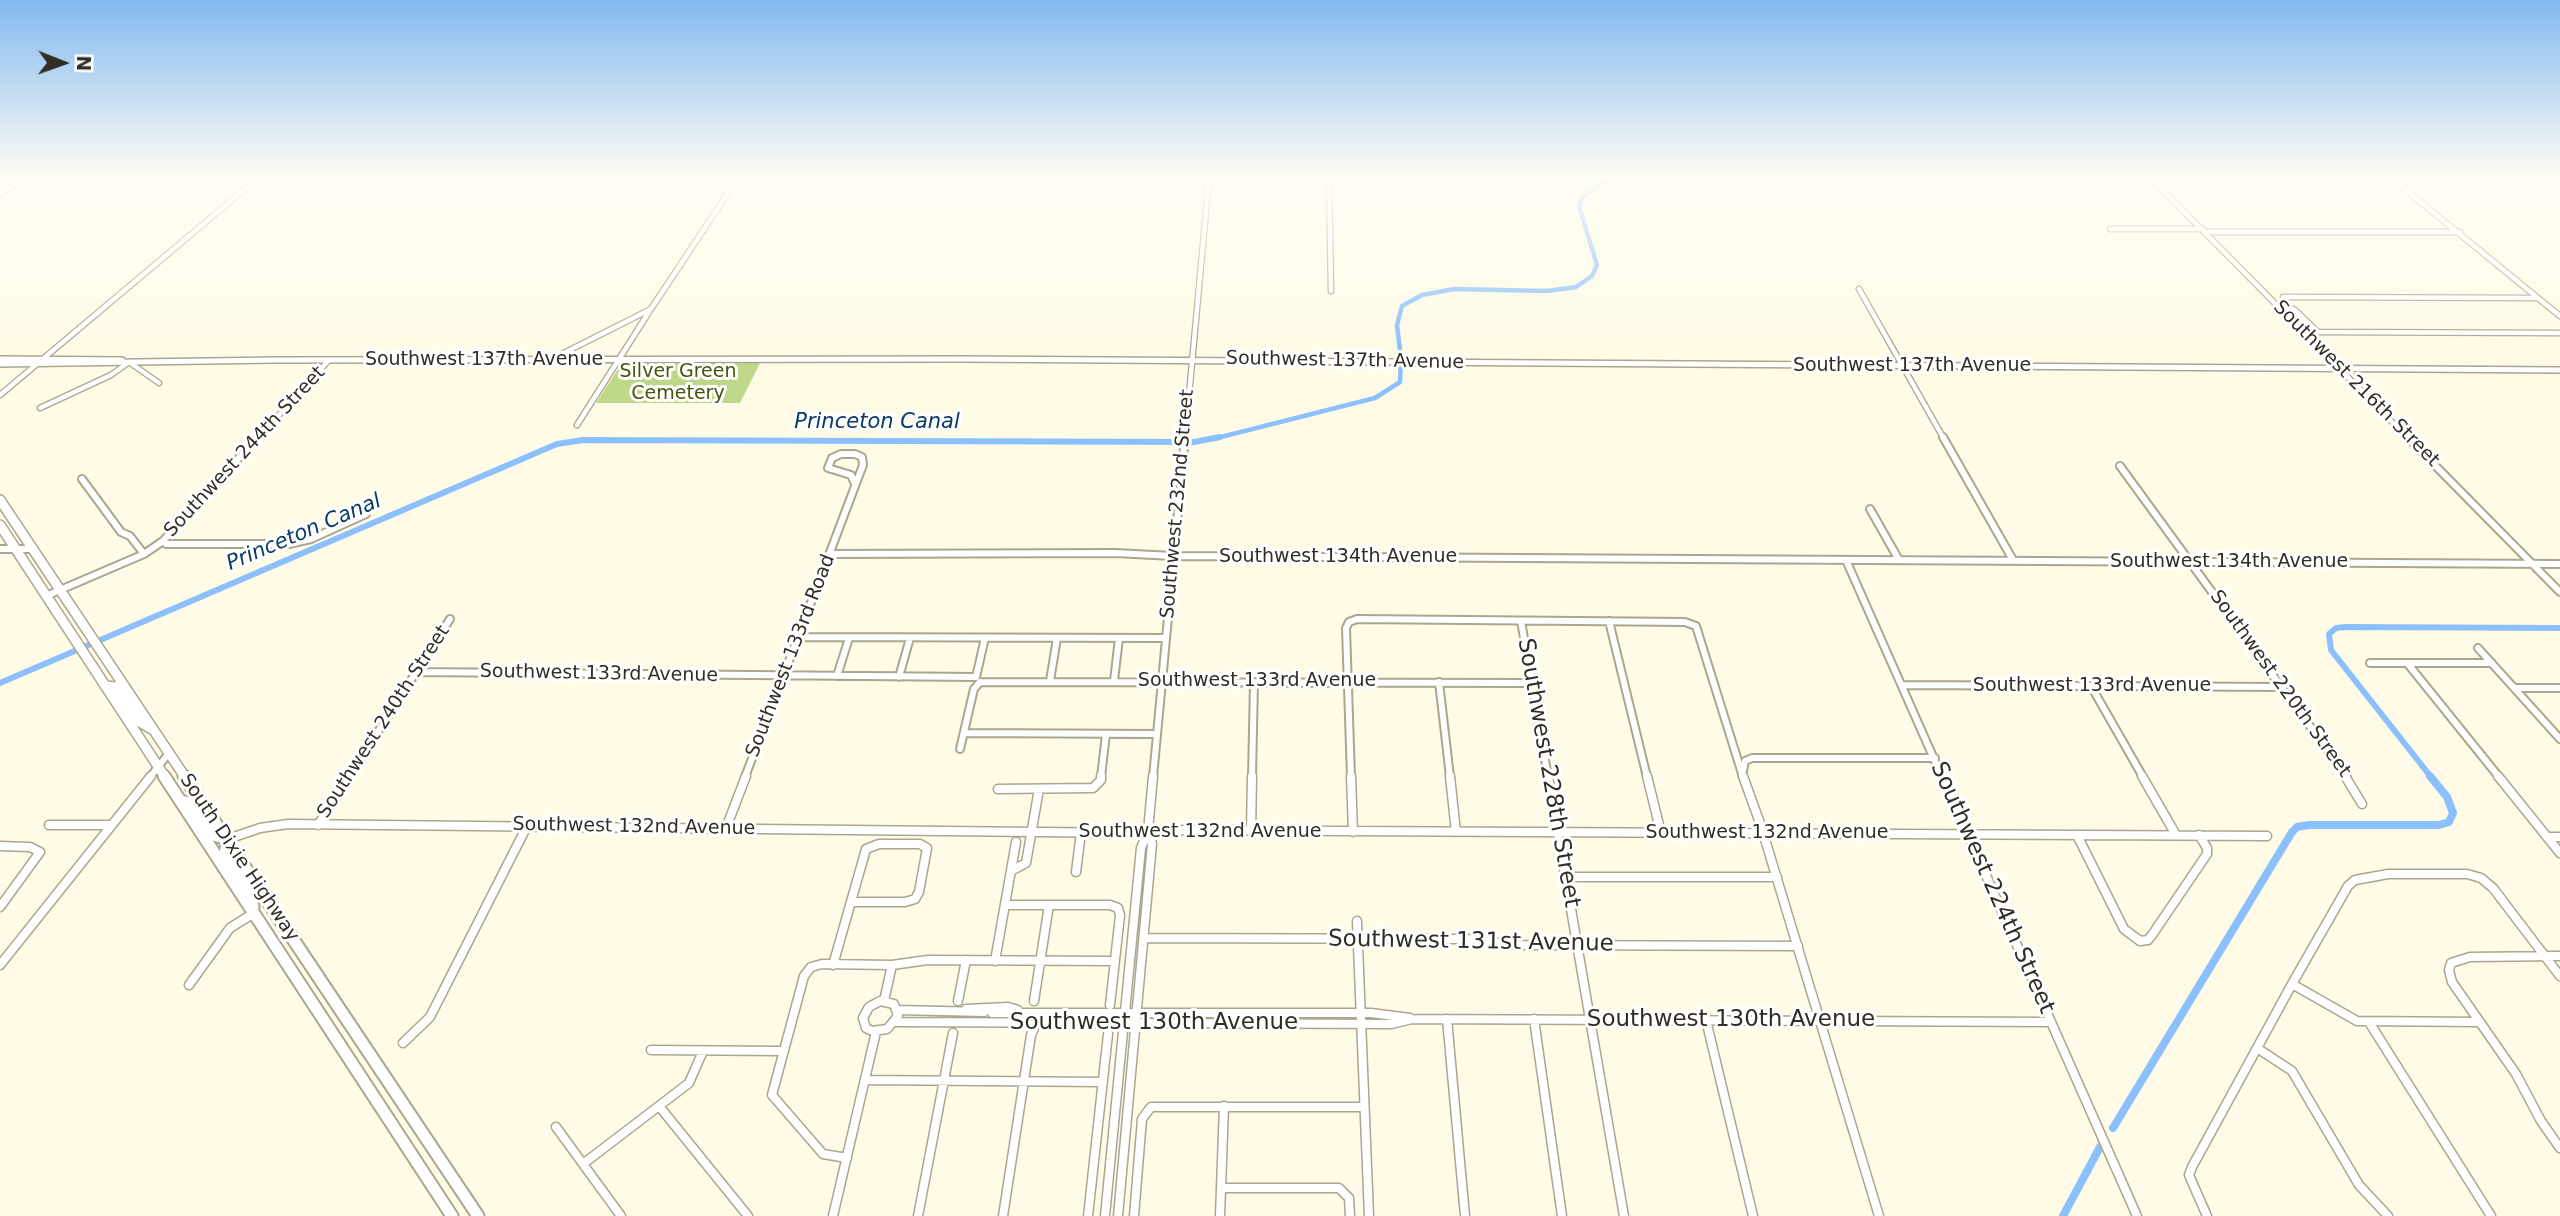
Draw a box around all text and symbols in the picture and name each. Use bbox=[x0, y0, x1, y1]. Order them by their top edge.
north arrow bbox=[28, 28, 98, 98]
text: N bbox=[73, 55, 95, 72]
street label: Southwest 216th Street bbox=[2268, 296, 2444, 472]
street label: Southwest 137th Avenue bbox=[1226, 348, 1464, 374]
street label: Southwest 137th Avenue bbox=[365, 349, 603, 371]
street label: Southwest 137th Avenue bbox=[1793, 355, 2031, 377]
park label: Silver Green Cemetery bbox=[620, 361, 736, 405]
street label: Southwest 244th Street bbox=[160, 362, 330, 542]
street label: Southwest 232nd Street bbox=[1157, 388, 1199, 620]
water label: Princeton Canal bbox=[794, 410, 960, 436]
water label: Princeton Canal bbox=[223, 489, 385, 577]
street label: Southwest 134th Avenue bbox=[1219, 546, 1457, 568]
street label: Southwest 133rd Road bbox=[742, 551, 840, 761]
street label: Southwest 134th Avenue bbox=[2110, 551, 2348, 573]
street label: Southwest 220th Street bbox=[2205, 586, 2355, 782]
street label: Southwest 240th Street bbox=[313, 621, 455, 823]
street label: Southwest 228th Street bbox=[1511, 636, 1585, 910]
street label: Southwest 133rd Avenue bbox=[480, 661, 718, 687]
street label: Southwest 133rd Avenue bbox=[1138, 670, 1376, 692]
street label: Southwest 133rd Avenue bbox=[1973, 675, 2211, 697]
street label: Southwest 224th Street bbox=[1924, 758, 2060, 1018]
street label: South Dixie Highway bbox=[174, 770, 304, 946]
street label: Southwest 132nd Avenue bbox=[512, 813, 756, 841]
street label: Southwest 132nd Avenue bbox=[1079, 821, 1321, 843]
street label: Southwest 132nd Avenue bbox=[1646, 822, 1888, 844]
street label: Southwest 131st Avenue bbox=[1328, 926, 1614, 958]
street label: Southwest 130th Avenue bbox=[1587, 1006, 1875, 1034]
street label: Southwest 130th Avenue bbox=[1010, 1009, 1298, 1037]

